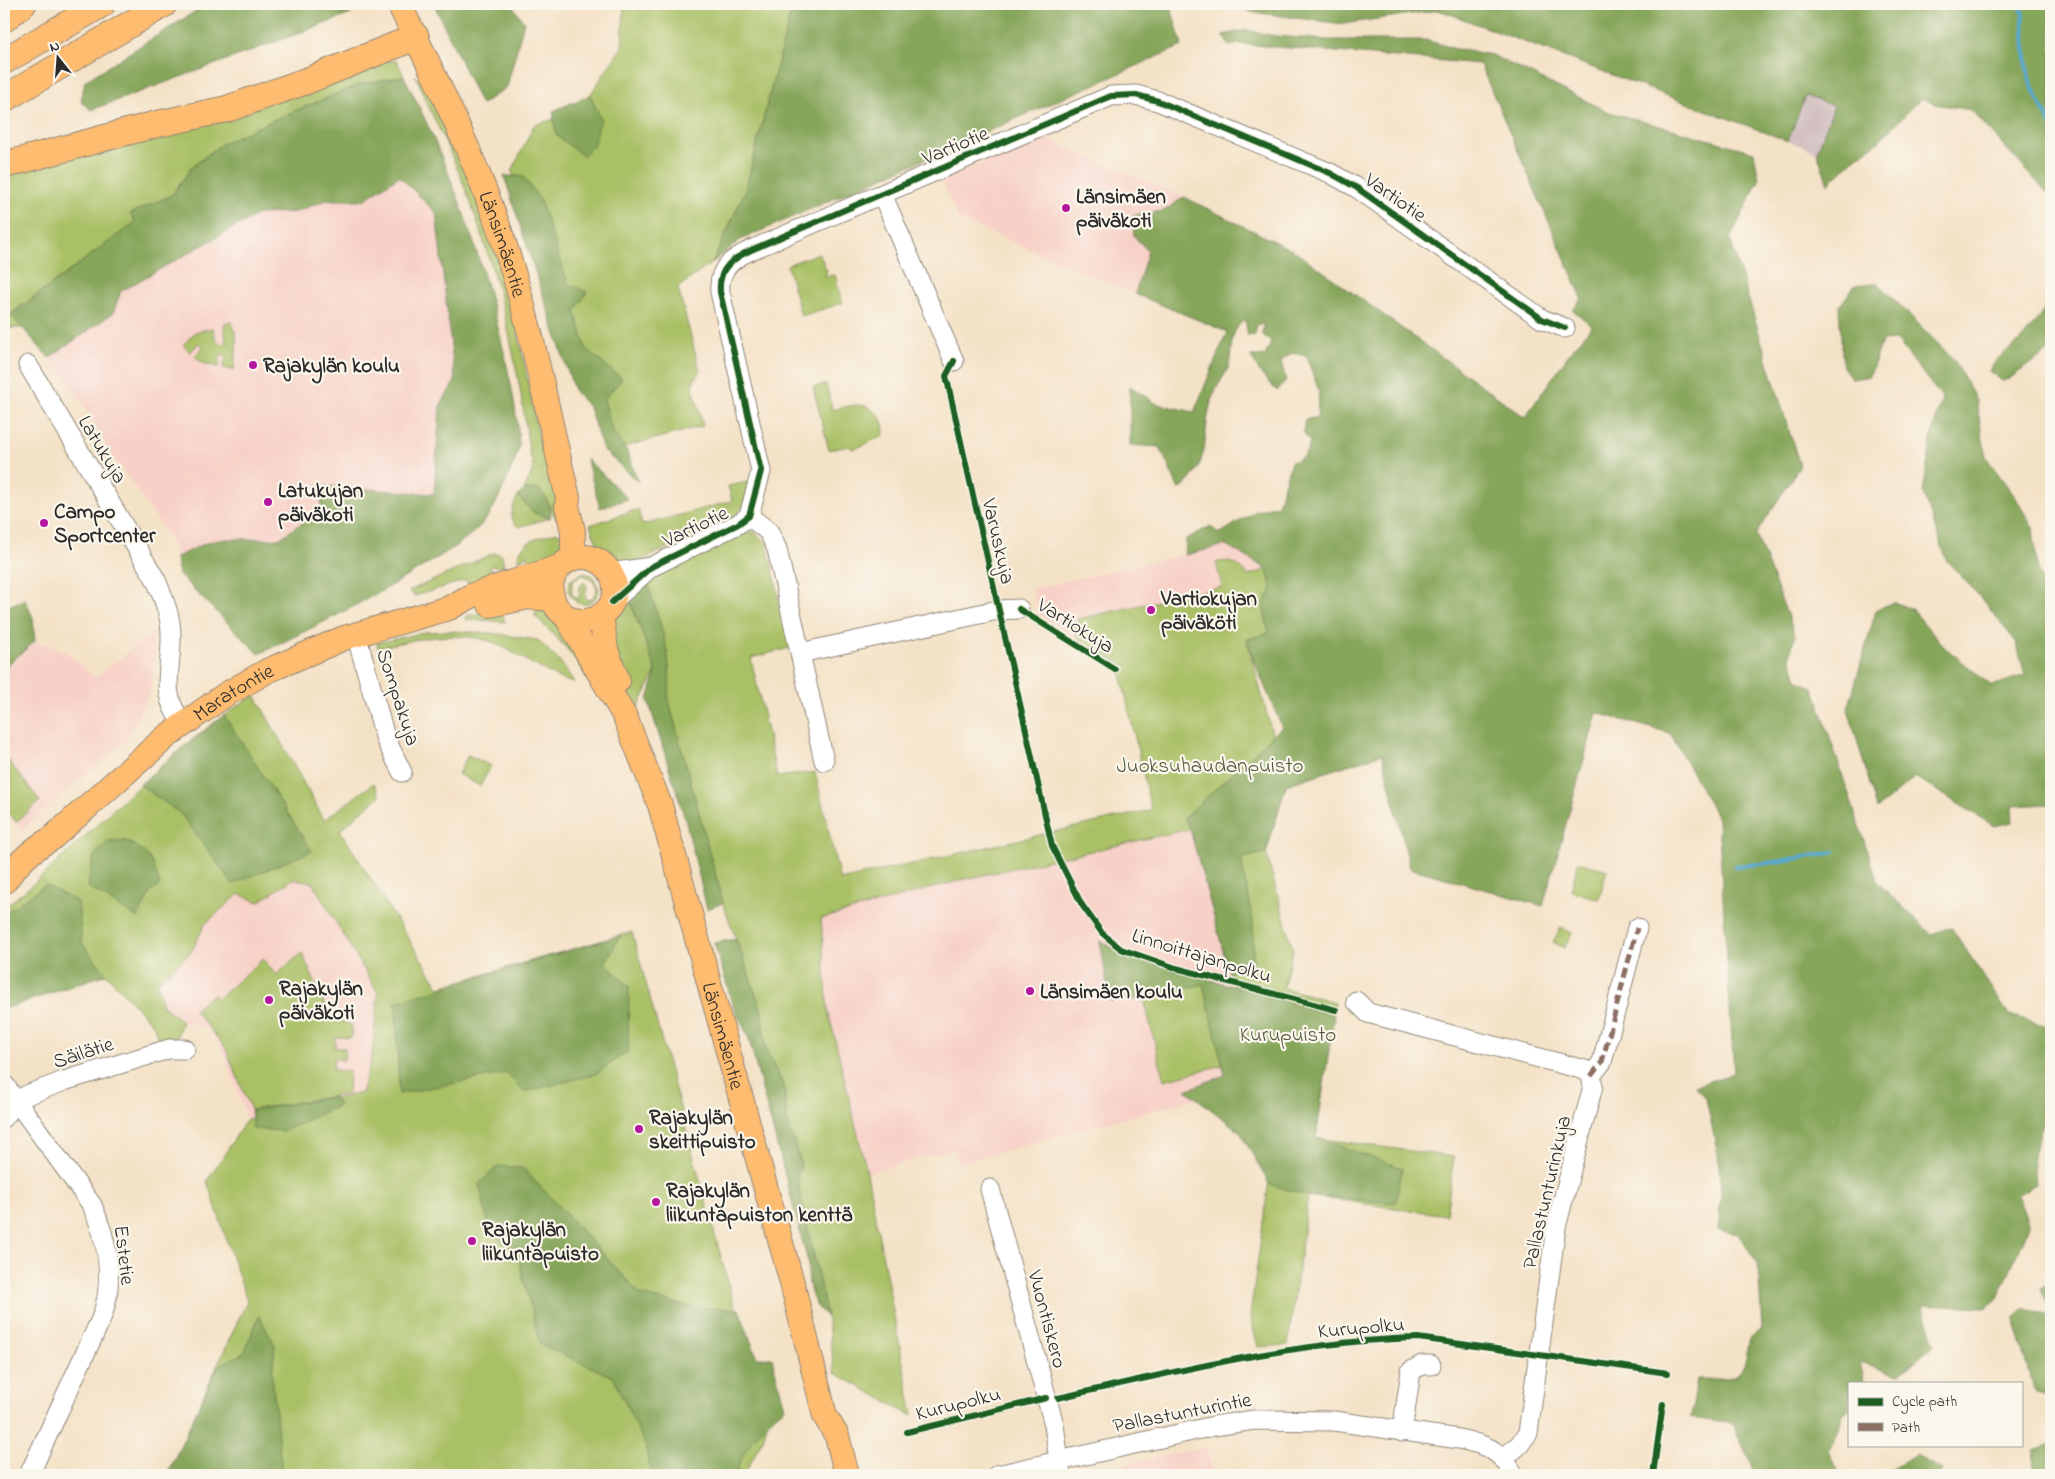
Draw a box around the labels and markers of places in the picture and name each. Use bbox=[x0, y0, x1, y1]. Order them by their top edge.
place label: Länsimäen päiväkoti bbox=[1076, 183, 1166, 237]
marker: Länsimäen päiväkoti bbox=[1060, 202, 1072, 214]
place label: Rajakylän koulu bbox=[263, 352, 400, 384]
marker: Rajakylän koulu bbox=[247, 359, 259, 371]
place label: Latukujan päiväkoti bbox=[278, 477, 363, 531]
marker: Latukujan päiväkoti bbox=[262, 496, 274, 508]
place label: Campo Sportcenter bbox=[54, 498, 156, 552]
marker: Campo Sportcenter bbox=[38, 517, 50, 529]
place label: Vartiokujan päiväköti bbox=[1160, 585, 1257, 639]
marker: Vartiokujan päiväköti bbox=[1145, 604, 1157, 616]
place label: Rajakylän päiväkoti bbox=[279, 975, 363, 1029]
place label: Länsimäen koulu bbox=[1040, 978, 1183, 1008]
marker: Länsimäen koulu bbox=[1024, 985, 1036, 997]
marker: Rajakylän päiväkoti bbox=[263, 994, 275, 1006]
place label: Rajakylän skeittipuisto bbox=[649, 1104, 756, 1158]
marker: Rajakylän skeittipuisto bbox=[633, 1123, 645, 1135]
place label: Rajakylän liikuntapuiston kenttä bbox=[666, 1177, 852, 1231]
marker: Rajakylän liikuntapuiston kenttä bbox=[650, 1196, 662, 1208]
place label: Rajakylän liikuntapuisto bbox=[482, 1216, 599, 1270]
marker: Rajakylän liikuntapuisto bbox=[466, 1235, 478, 1247]

